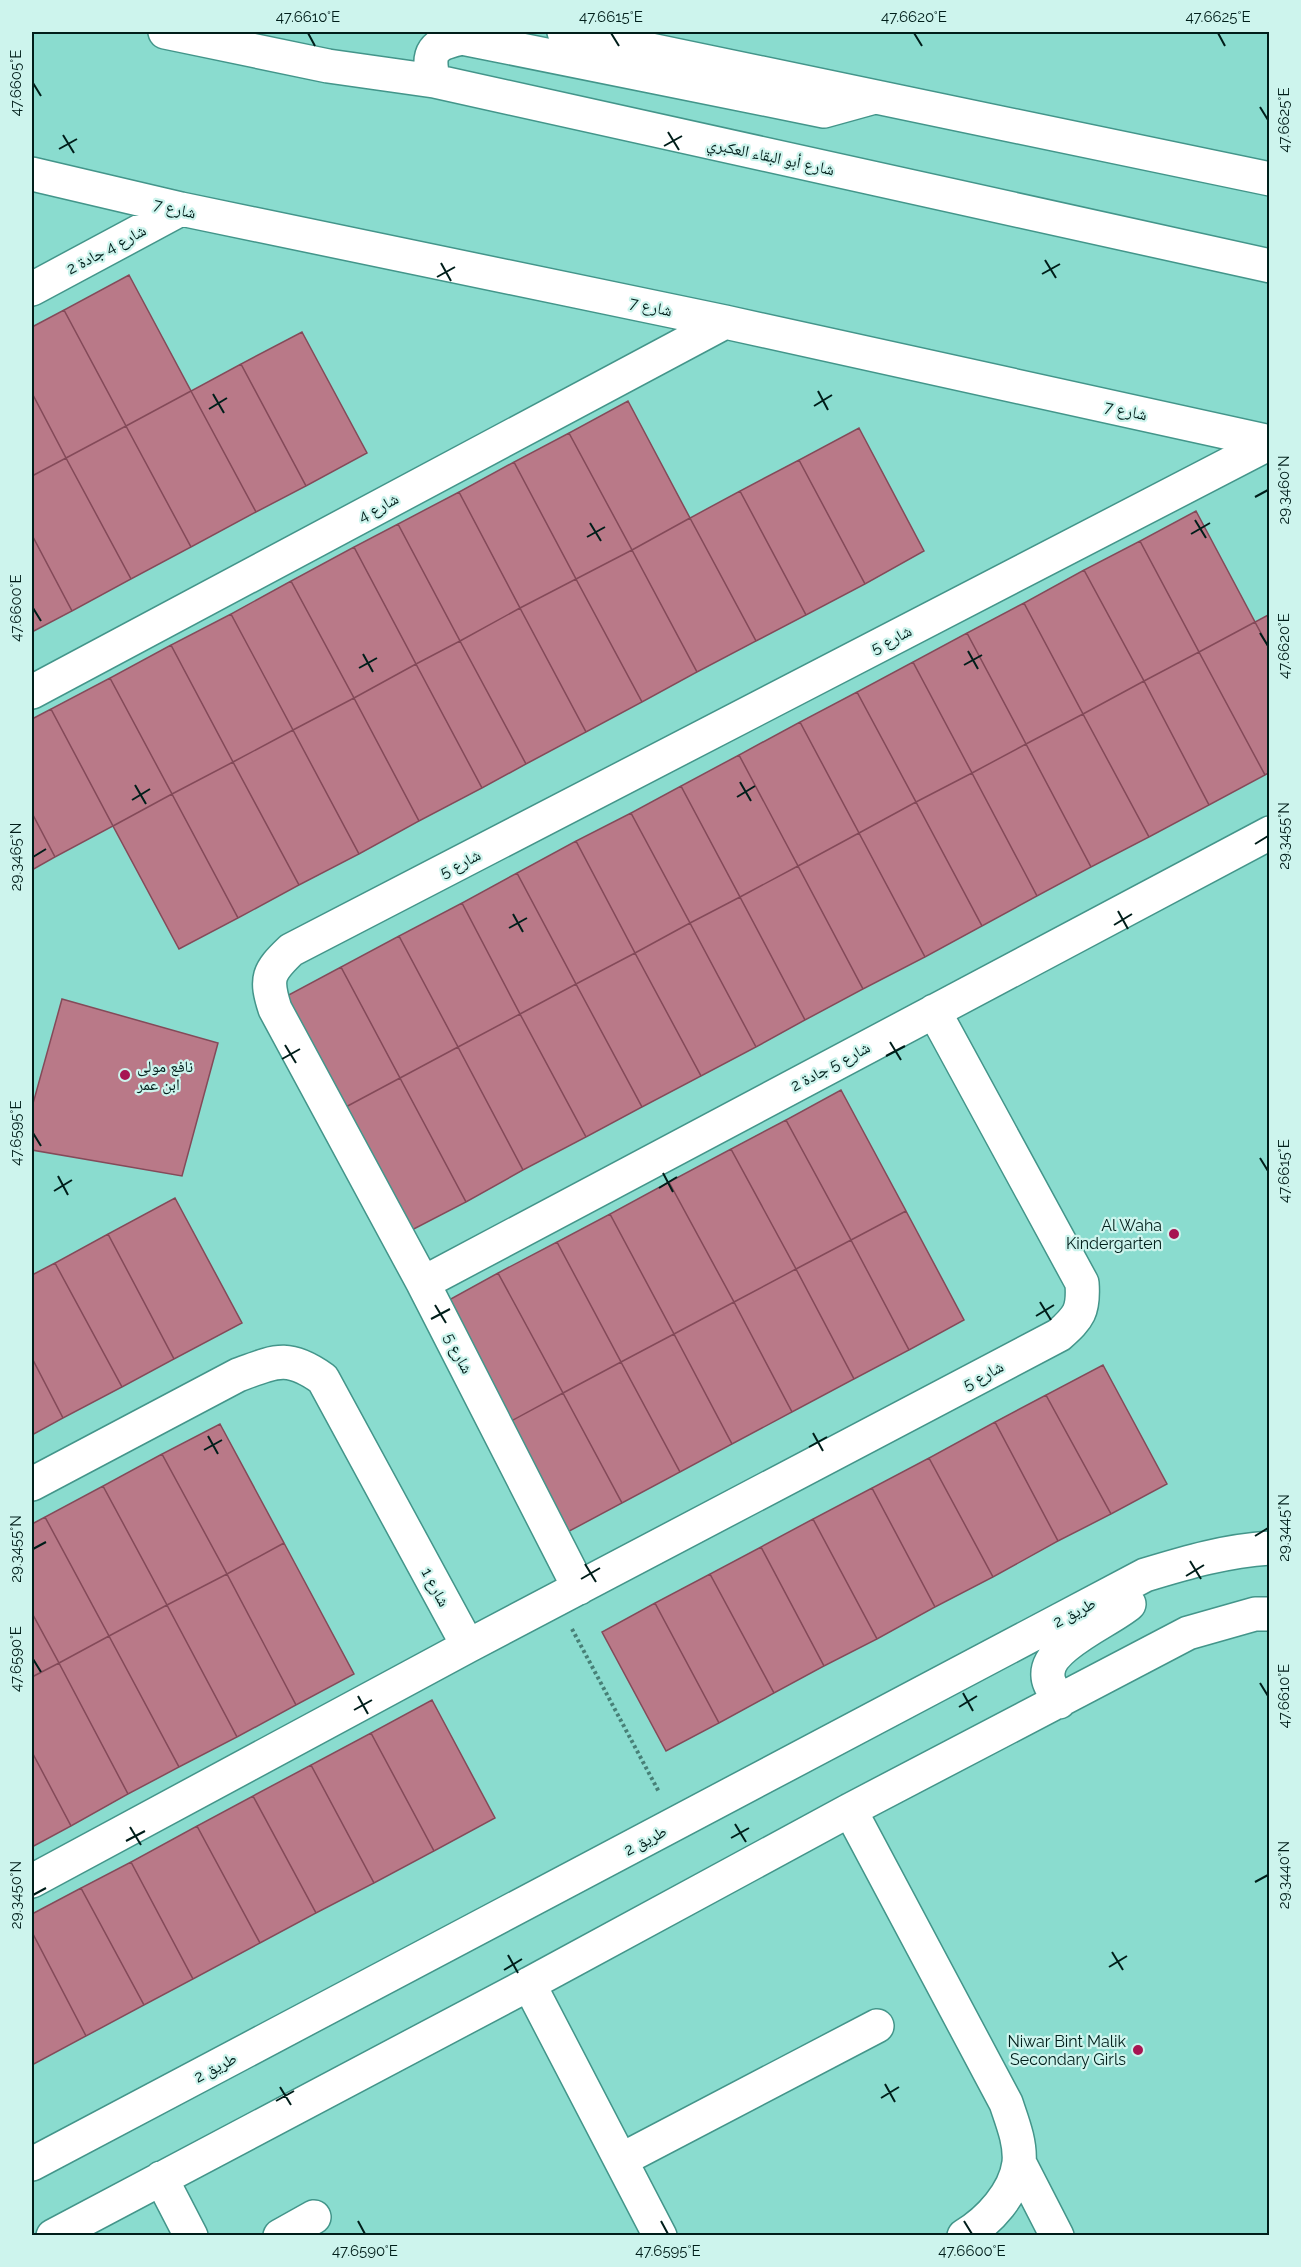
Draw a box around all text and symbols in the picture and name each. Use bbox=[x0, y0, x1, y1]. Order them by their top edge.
text: 47.6610°E bbox=[276, 8, 340, 26]
text: 47.6615°E bbox=[579, 8, 643, 26]
text: 47.6620°E bbox=[881, 8, 947, 26]
text: 47.6625°E bbox=[1185, 8, 1251, 26]
text: 47.6605°E bbox=[7, 50, 25, 116]
text: 47.6625°E bbox=[1275, 87, 1293, 153]
street label: شارع أبو البقاء العكبري bbox=[705, 134, 836, 182]
street label: شارع 7 bbox=[152, 194, 198, 224]
street label: شارع 4 جادة 2 bbox=[63, 221, 150, 279]
street label: شارع 7 bbox=[628, 293, 674, 321]
street label: شارع 7 bbox=[1103, 397, 1149, 425]
text: 29.3460°N bbox=[1275, 455, 1293, 525]
street label: شارع 4 bbox=[355, 489, 402, 527]
text: 47.6600°E bbox=[7, 574, 25, 642]
text: 47.6620°E bbox=[1275, 613, 1293, 679]
street label: شارع 5 bbox=[868, 621, 915, 659]
text: 29.3455°N bbox=[1275, 802, 1293, 870]
text: 29.3465°N bbox=[7, 823, 25, 891]
street label: شارع 5 bbox=[437, 845, 484, 883]
street label: شارع 5 جادة 2 bbox=[787, 1038, 874, 1096]
place label: نافع مولى ابن عمر bbox=[136, 1057, 193, 1095]
marker: نافع مولى ابن عمر bbox=[118, 1068, 132, 1082]
text: 47.6595°E bbox=[7, 1100, 25, 1166]
text: 47.6615°E bbox=[1275, 1139, 1293, 1203]
place label: Al Waha Kindergarten bbox=[1066, 1216, 1162, 1253]
marker: Al Waha Kindergarten bbox=[1167, 1227, 1181, 1241]
street label: شارع 5 bbox=[439, 1330, 477, 1377]
street label: شارع 5 bbox=[960, 1357, 1007, 1395]
text: 29.3445°N bbox=[1275, 1494, 1293, 1562]
text: 29.3455°N bbox=[7, 1515, 25, 1583]
street label: شارع 1 bbox=[417, 1565, 454, 1610]
street label: طريق 2 bbox=[1050, 1593, 1099, 1632]
text: 47.6590°E bbox=[7, 1626, 25, 1692]
text: 47.6610°E bbox=[1275, 1664, 1293, 1728]
street label: طريق 2 bbox=[621, 1821, 670, 1860]
text: 29.3440°N bbox=[1275, 1841, 1293, 1909]
text: 29.3450°N bbox=[7, 1861, 25, 1929]
place label: Niwar Bint Malik Secondary Girls bbox=[1007, 2032, 1127, 2069]
marker: Niwar Bint Malik Secondary Girls bbox=[1131, 2043, 1145, 2057]
street label: طريق 2 bbox=[191, 2048, 240, 2087]
text: 47.6590°E bbox=[332, 2242, 398, 2260]
text: 47.6595°E bbox=[635, 2242, 701, 2260]
text: 47.6600°E bbox=[938, 2242, 1006, 2260]

